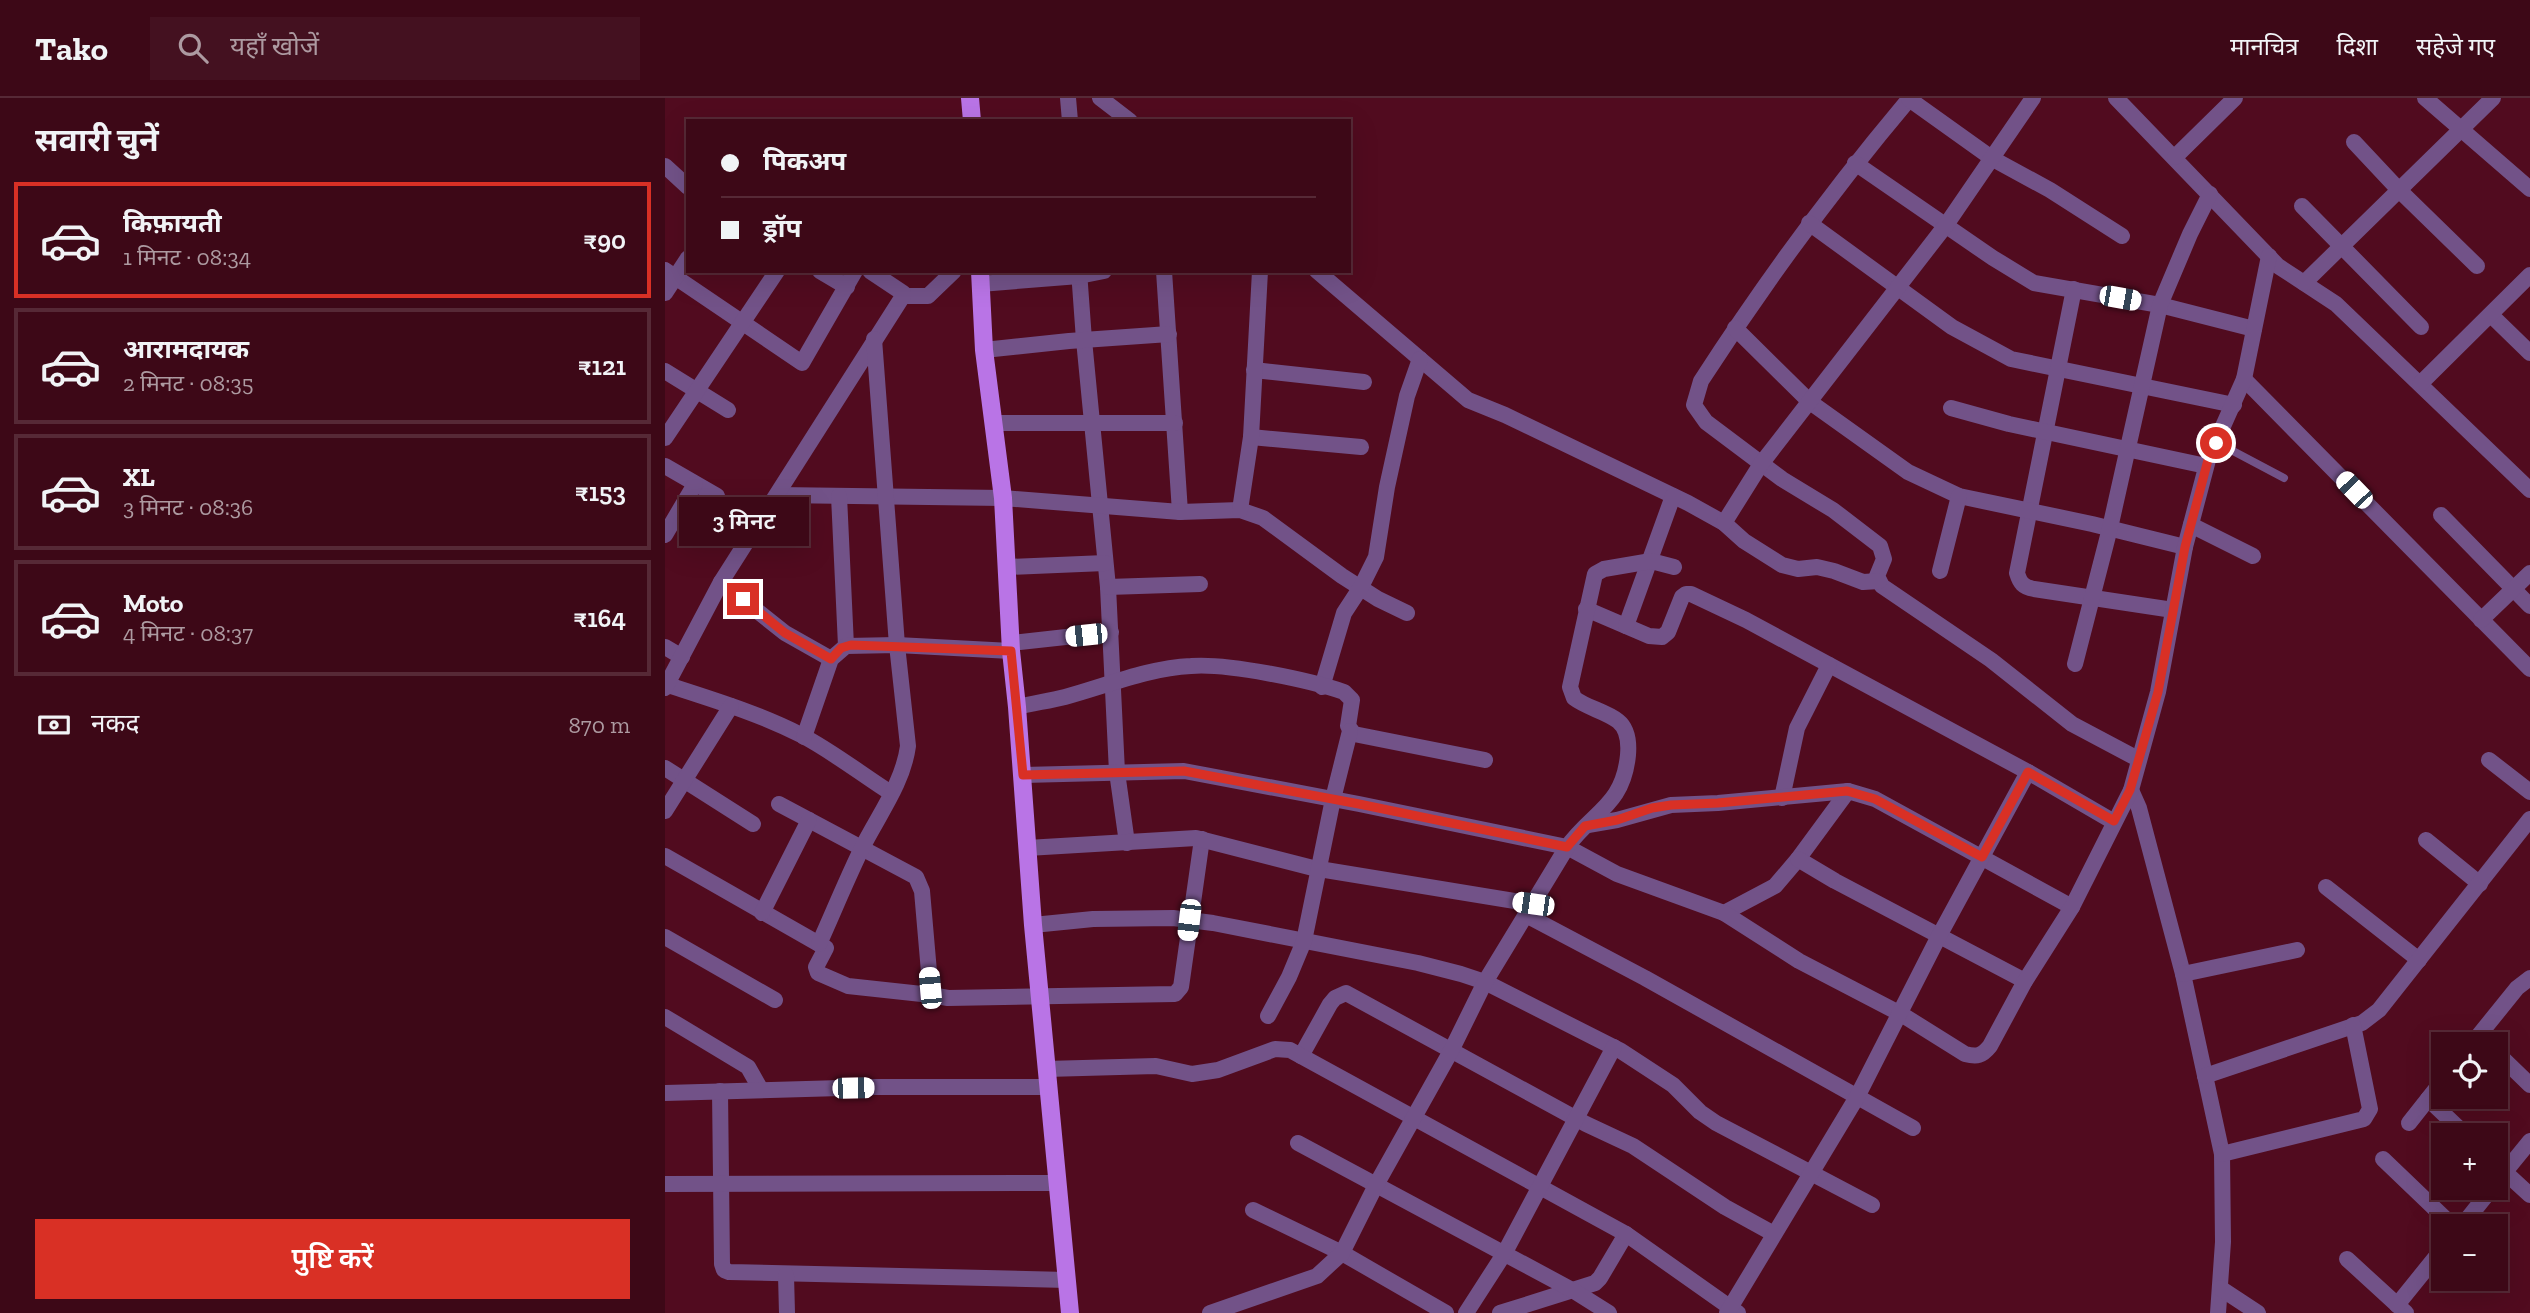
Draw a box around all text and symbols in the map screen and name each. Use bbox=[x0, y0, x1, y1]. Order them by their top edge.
search box bbox=[150, 17, 640, 80]
text: Tako bbox=[35, 29, 108, 68]
icon: search bbox=[174, 29, 212, 67]
text: यहाँ खोजें bbox=[230, 30, 319, 62]
text: मानचित्र bbox=[2230, 32, 2298, 61]
text: दिशा bbox=[2336, 32, 2378, 61]
text: सहेजे गए bbox=[2416, 32, 2495, 61]
text: सवारी चुनें bbox=[35, 121, 159, 159]
text: पिकअप bbox=[763, 145, 846, 177]
text: किफ़ायती bbox=[123, 207, 222, 239]
icon: car bbox=[39, 209, 102, 272]
text: ड्रॉप bbox=[763, 212, 801, 244]
text: ₹90 bbox=[583, 224, 626, 256]
text: 1 मिनट · 08:34 bbox=[123, 243, 251, 271]
car bbox=[2098, 284, 2143, 312]
text: आरामदायक bbox=[123, 333, 249, 365]
icon: car bbox=[39, 335, 102, 398]
text: ₹121 bbox=[578, 350, 626, 382]
text: 2 मिनट · 08:35 bbox=[123, 369, 253, 397]
route start bbox=[2200, 427, 2232, 459]
icon: car bbox=[39, 461, 102, 524]
text: XL bbox=[123, 461, 155, 493]
car bbox=[2332, 468, 2377, 512]
text: ₹153 bbox=[575, 476, 626, 508]
text: 3 मिनट · 08:36 bbox=[123, 493, 253, 521]
callout: 3 मिनट bbox=[678, 498, 808, 546]
text: 3 मिनट bbox=[712, 507, 776, 535]
route end bbox=[727, 583, 759, 615]
icon: car bbox=[39, 587, 102, 650]
text: Moto bbox=[123, 587, 183, 619]
text: ₹164 bbox=[573, 602, 626, 634]
text: 4 मिनट · 08:37 bbox=[123, 619, 253, 647]
car bbox=[1065, 622, 1108, 648]
icon: cash bbox=[35, 706, 73, 744]
text: नकद bbox=[91, 707, 139, 739]
text: 870 m bbox=[568, 711, 630, 739]
car bbox=[1511, 891, 1556, 917]
car bbox=[1177, 898, 1202, 942]
car bbox=[918, 966, 943, 1010]
map controls bbox=[2431, 1032, 2508, 1291]
button: locate bbox=[2431, 1032, 2508, 1109]
car bbox=[832, 1077, 875, 1099]
button: + bbox=[2431, 1123, 2508, 1200]
button: − bbox=[2431, 1214, 2508, 1291]
button: पुष्टि करें bbox=[35, 1219, 630, 1299]

